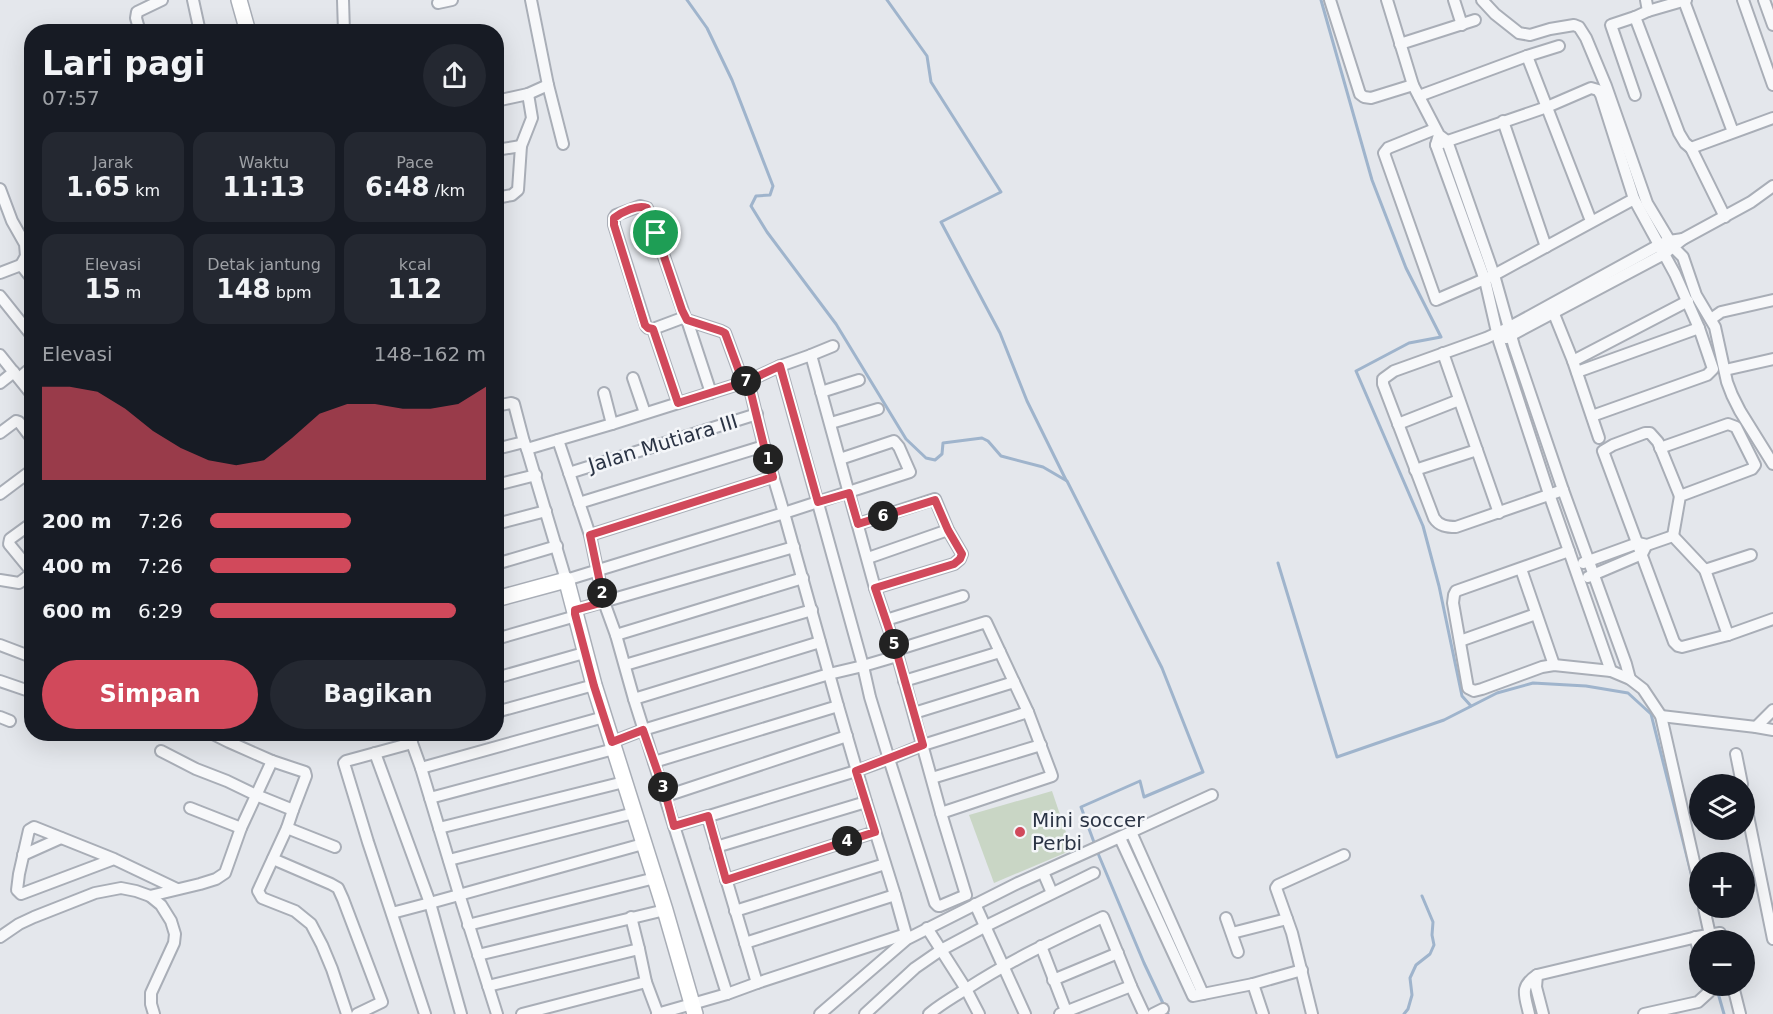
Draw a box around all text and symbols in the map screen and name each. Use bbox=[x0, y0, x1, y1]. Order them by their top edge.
text: Lari pagi bbox=[42, 44, 205, 83]
button: share bbox=[423, 44, 486, 107]
text: 07:57 bbox=[42, 86, 100, 110]
text: Jarak bbox=[93, 153, 133, 172]
text: Waktu bbox=[239, 153, 289, 172]
text: Pace bbox=[396, 153, 434, 172]
text: 1.65 bbox=[66, 172, 130, 202]
text: 11:13 bbox=[223, 172, 305, 202]
text: 6:48 bbox=[365, 172, 430, 202]
text: km bbox=[130, 181, 160, 200]
text: /km bbox=[430, 181, 465, 200]
pin bbox=[630, 207, 681, 258]
icon: arrive bbox=[639, 216, 672, 249]
text: Elevasi bbox=[85, 255, 141, 274]
text: Detak jantung bbox=[207, 255, 321, 274]
text: kcal bbox=[399, 255, 431, 274]
text: 15 bbox=[85, 274, 121, 304]
text: 148 bbox=[216, 274, 271, 304]
text: 112 bbox=[388, 274, 442, 304]
text: m bbox=[121, 283, 141, 302]
text: bpm bbox=[271, 283, 312, 302]
text: Elevasi bbox=[42, 342, 113, 366]
text: 148–162 m bbox=[374, 342, 486, 366]
pin: 7 bbox=[731, 366, 761, 396]
text: 7 bbox=[740, 371, 752, 390]
street label: Jalan Mutiara III bbox=[583, 409, 741, 478]
pin: 1 bbox=[753, 444, 783, 474]
text: 1 bbox=[762, 449, 774, 468]
pin: 6 bbox=[868, 501, 898, 531]
text: 6 bbox=[877, 506, 889, 525]
text: 200 m bbox=[42, 509, 112, 533]
text: 7:26 bbox=[138, 509, 183, 533]
text: 400 m bbox=[42, 554, 112, 578]
text: 7:26 bbox=[138, 554, 183, 578]
pin: 2 bbox=[587, 578, 617, 608]
text: 2 bbox=[596, 583, 608, 602]
text: 600 m bbox=[42, 599, 112, 623]
text: 6:29 bbox=[138, 599, 183, 623]
pin: 5 bbox=[879, 629, 909, 659]
text: 5 bbox=[888, 634, 900, 653]
button: Simpan bbox=[42, 660, 258, 729]
button: Bagikan bbox=[270, 660, 486, 729]
pin: 3 bbox=[648, 772, 678, 802]
map controls bbox=[1689, 774, 1755, 996]
button: layers bbox=[1689, 774, 1755, 840]
text: 3 bbox=[657, 777, 669, 796]
place label: Mini soccer Perbi bbox=[1032, 808, 1145, 855]
marker: Mini soccer Perbi bbox=[1013, 825, 1027, 839]
pin: 4 bbox=[832, 826, 862, 856]
text: 4 bbox=[841, 831, 853, 850]
button: + bbox=[1689, 852, 1755, 918]
button: − bbox=[1689, 930, 1755, 996]

